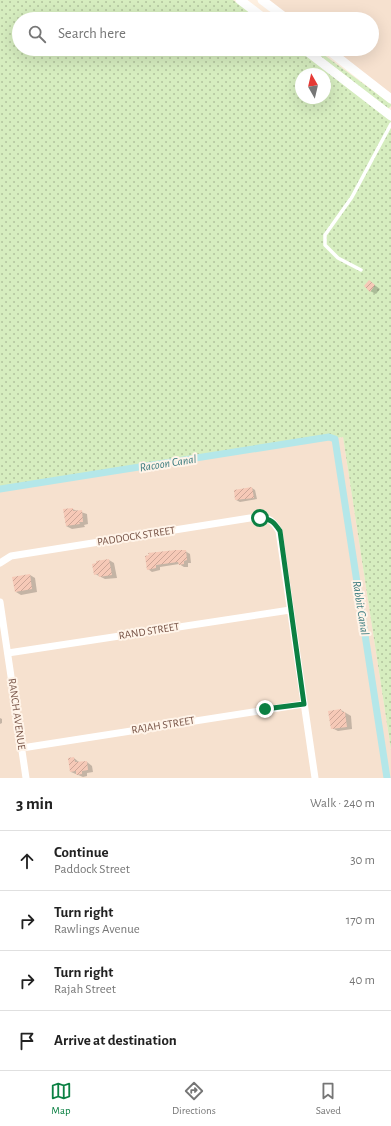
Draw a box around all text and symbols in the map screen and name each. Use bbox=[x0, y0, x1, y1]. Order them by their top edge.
search box bbox=[12, 12, 379, 56]
icon: search bbox=[26, 23, 48, 45]
text: Search here bbox=[58, 26, 126, 41]
north arrow bbox=[295, 68, 331, 104]
water label: Racoon Canal bbox=[139, 453, 197, 473]
route start bbox=[251, 509, 269, 527]
street label: PADDOCK STREET bbox=[96, 524, 176, 548]
water label: Rabbit Canal bbox=[351, 580, 371, 636]
street label: RAND STREET bbox=[118, 621, 181, 641]
street label: RANCH AVENUE bbox=[7, 677, 28, 751]
route end bbox=[256, 700, 274, 718]
street label: RAJAH STREET bbox=[130, 714, 196, 735]
text: 3 min bbox=[16, 795, 53, 812]
text: Walk · 240 m bbox=[310, 797, 375, 810]
text: Continue bbox=[54, 845, 109, 860]
icon: ahead bbox=[16, 850, 38, 872]
text: 30 m bbox=[350, 854, 375, 867]
text: Paddock Street bbox=[54, 863, 130, 876]
text: Turn right bbox=[54, 905, 113, 920]
icon: right bbox=[16, 910, 38, 932]
text: 170 m bbox=[346, 914, 375, 927]
text: Rawlings Avenue bbox=[54, 923, 140, 936]
text: Turn right bbox=[54, 965, 113, 980]
icon: right bbox=[16, 970, 38, 992]
text: 40 m bbox=[349, 974, 375, 987]
text: Rajah Street bbox=[54, 983, 116, 996]
icon: arrive bbox=[16, 1030, 38, 1052]
text: Arrive at destination bbox=[54, 1033, 177, 1048]
tab: Map bbox=[50, 1080, 72, 1117]
tab: Directions bbox=[172, 1080, 216, 1117]
tab: Saved bbox=[316, 1080, 341, 1117]

